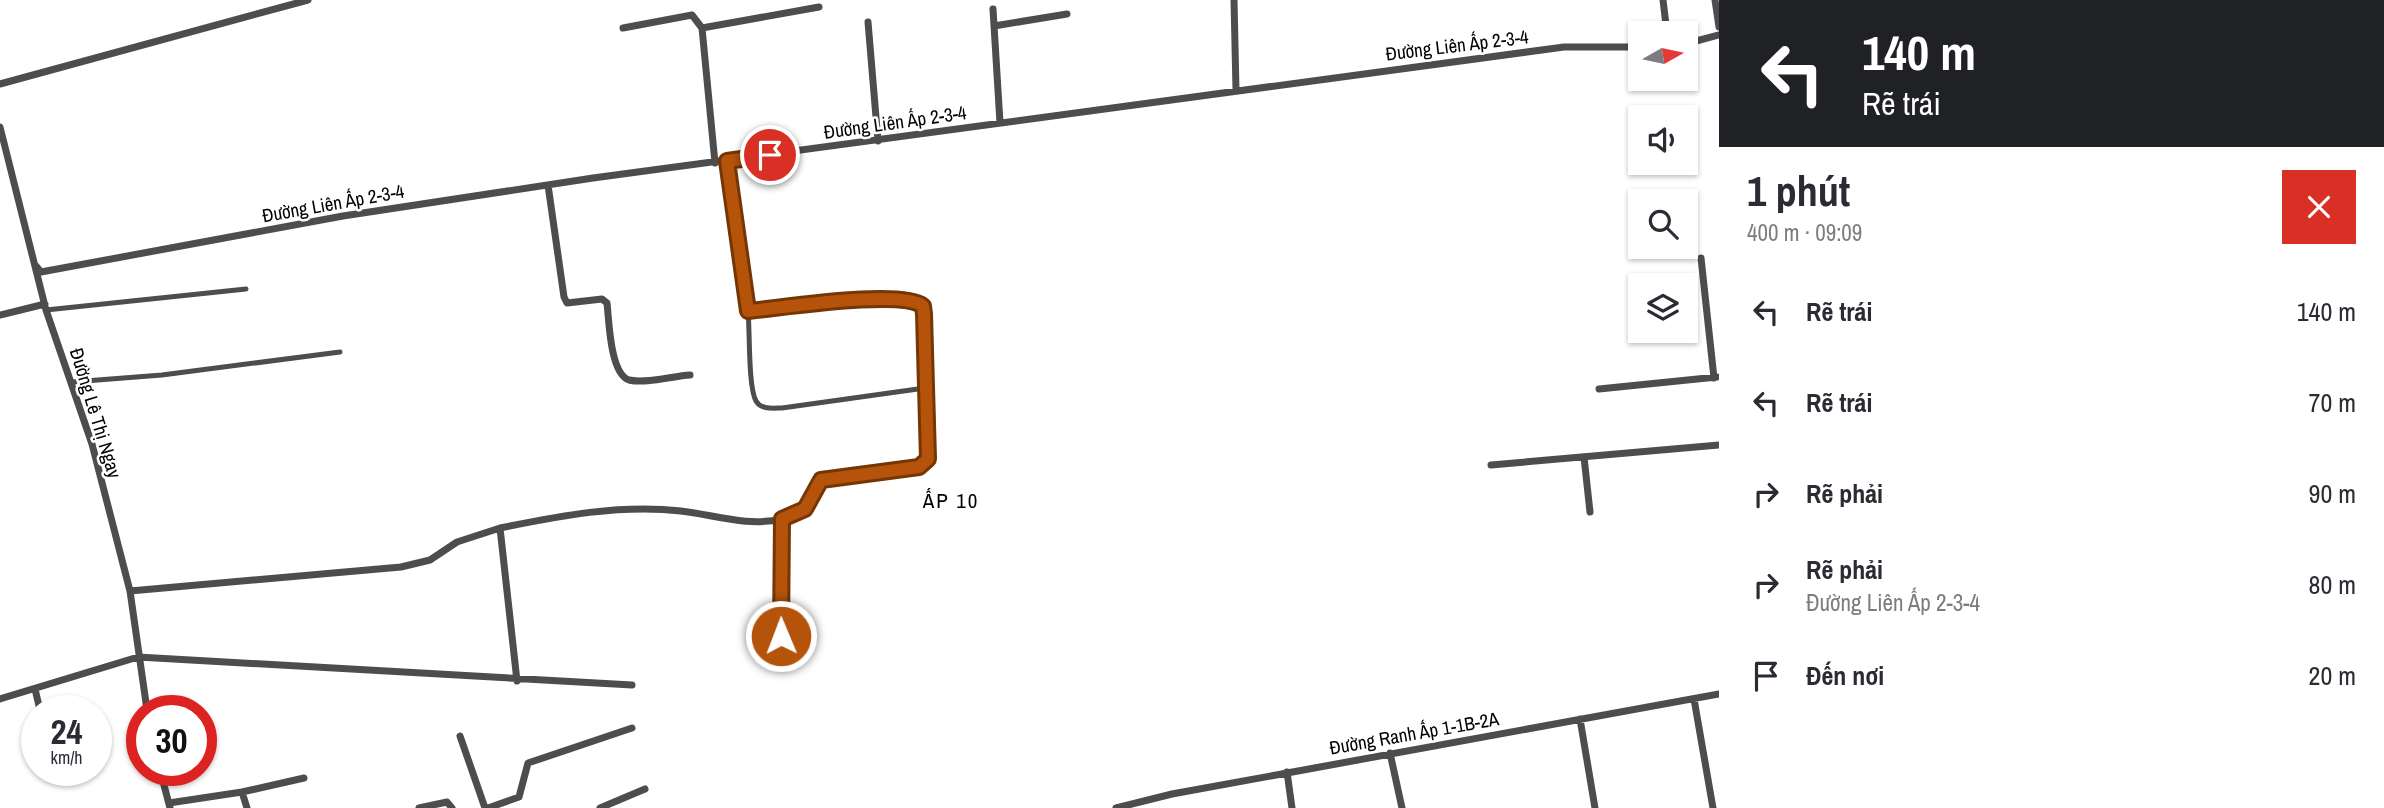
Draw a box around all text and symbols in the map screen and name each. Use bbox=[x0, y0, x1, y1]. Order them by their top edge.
text: 140 m bbox=[1862, 19, 1976, 85]
north arrow bbox=[1628, 21, 1698, 91]
map controls bbox=[1628, 21, 1698, 343]
street label: Đường Liên Ấp 2-3-4 bbox=[1384, 23, 1530, 67]
icon: left bbox=[1747, 28, 1838, 119]
text: Rẽ trái bbox=[1862, 82, 1941, 125]
street label: Đường Liên Ấp 2-3-4 bbox=[822, 99, 968, 145]
button: sound bbox=[1628, 105, 1698, 175]
pin bbox=[740, 125, 800, 185]
icon: arrive bbox=[751, 136, 789, 174]
text: 1 phút bbox=[1747, 163, 1850, 219]
button: close bbox=[2282, 170, 2356, 244]
street label: Đường Liên Ấp 2-3-4 bbox=[260, 178, 406, 228]
button: search bbox=[1628, 189, 1698, 259]
text: 400 m · 09:09 bbox=[1747, 217, 1862, 248]
button: layers bbox=[1628, 273, 1698, 343]
icon: left bbox=[1747, 293, 1785, 331]
text: Rẽ trái bbox=[1806, 294, 1872, 329]
text: 140 m bbox=[2297, 294, 2356, 329]
street label: Đường Lê Thị Ngay bbox=[64, 345, 128, 481]
icon: left bbox=[1747, 384, 1785, 422]
text: Rẽ trái bbox=[1806, 385, 1872, 420]
text: 70 m bbox=[2309, 385, 2356, 420]
icon: right bbox=[1747, 475, 1785, 513]
text: Rẽ phải bbox=[1806, 476, 1883, 511]
text: 90 m bbox=[2309, 476, 2356, 511]
district label: ẤP 10 bbox=[922, 486, 979, 515]
text: Rẽ phải bbox=[1806, 552, 1883, 587]
icon: right bbox=[1747, 566, 1785, 604]
text: 80 m bbox=[2309, 567, 2356, 602]
text: Đường Liên Ấp 2-3-4 bbox=[1806, 587, 1980, 618]
position arrow bbox=[744, 599, 818, 673]
icon: arrive bbox=[1747, 657, 1785, 695]
text: Đến nơi bbox=[1806, 658, 1884, 693]
text: 20 m bbox=[2309, 658, 2356, 693]
speed limit sign: 30 bbox=[126, 695, 217, 786]
street label: Đường Ranh Ấp 1-1B-2A bbox=[1327, 705, 1501, 761]
text: 24 bbox=[51, 708, 82, 755]
text: km/h bbox=[51, 745, 83, 770]

